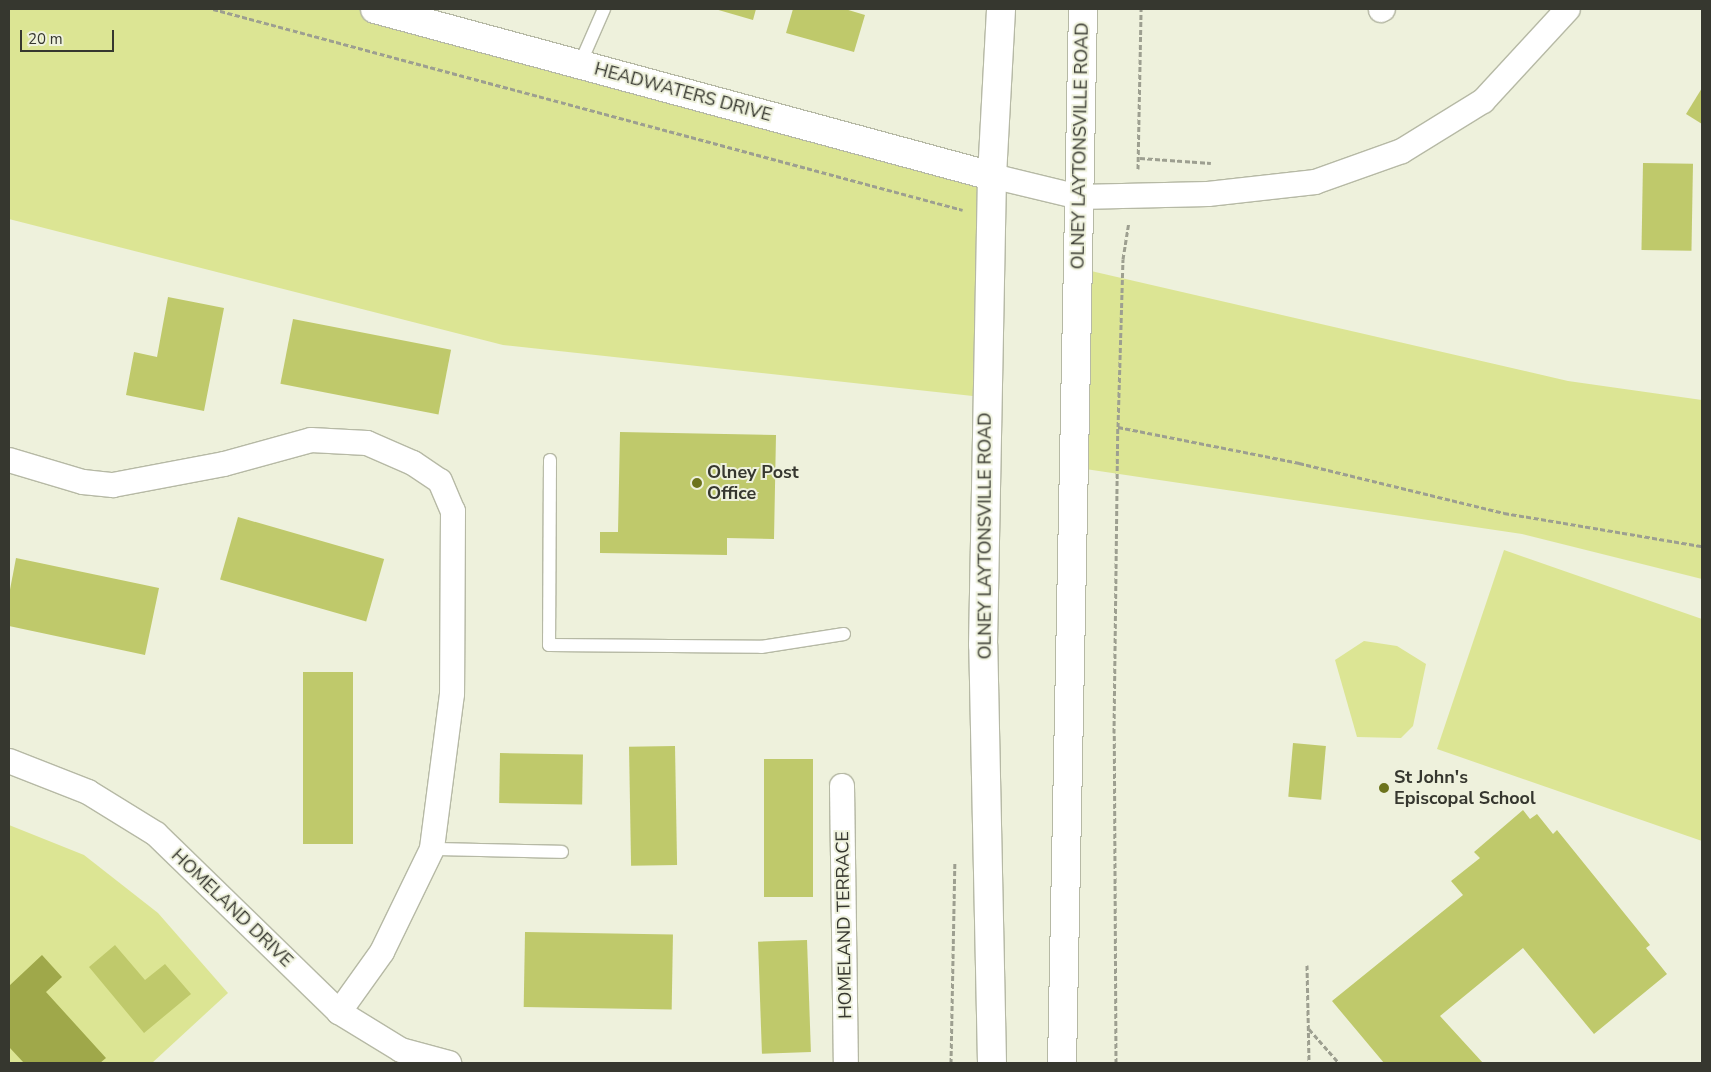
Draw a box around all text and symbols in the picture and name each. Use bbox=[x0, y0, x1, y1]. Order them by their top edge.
scale bar bbox=[22, 20, 116, 52]
street label: OLNEY LAYTONSVILLE ROAD bbox=[1067, 22, 1093, 270]
text: 20 m bbox=[28, 29, 63, 49]
street label: HEADWATERS DRIVE bbox=[592, 58, 774, 126]
street label: OLNEY LAYTONSVILLE ROAD bbox=[974, 413, 996, 659]
place label: Olney Post Office bbox=[707, 462, 799, 504]
marker: Olney Post Office bbox=[691, 477, 703, 489]
place label: St John's Episcopal School bbox=[1394, 767, 1536, 810]
marker: St John's Episcopal School bbox=[1378, 782, 1390, 794]
street label: HOMELAND TERRACE bbox=[832, 831, 856, 1019]
street label: HOMELAND DRIVE bbox=[167, 845, 297, 971]

